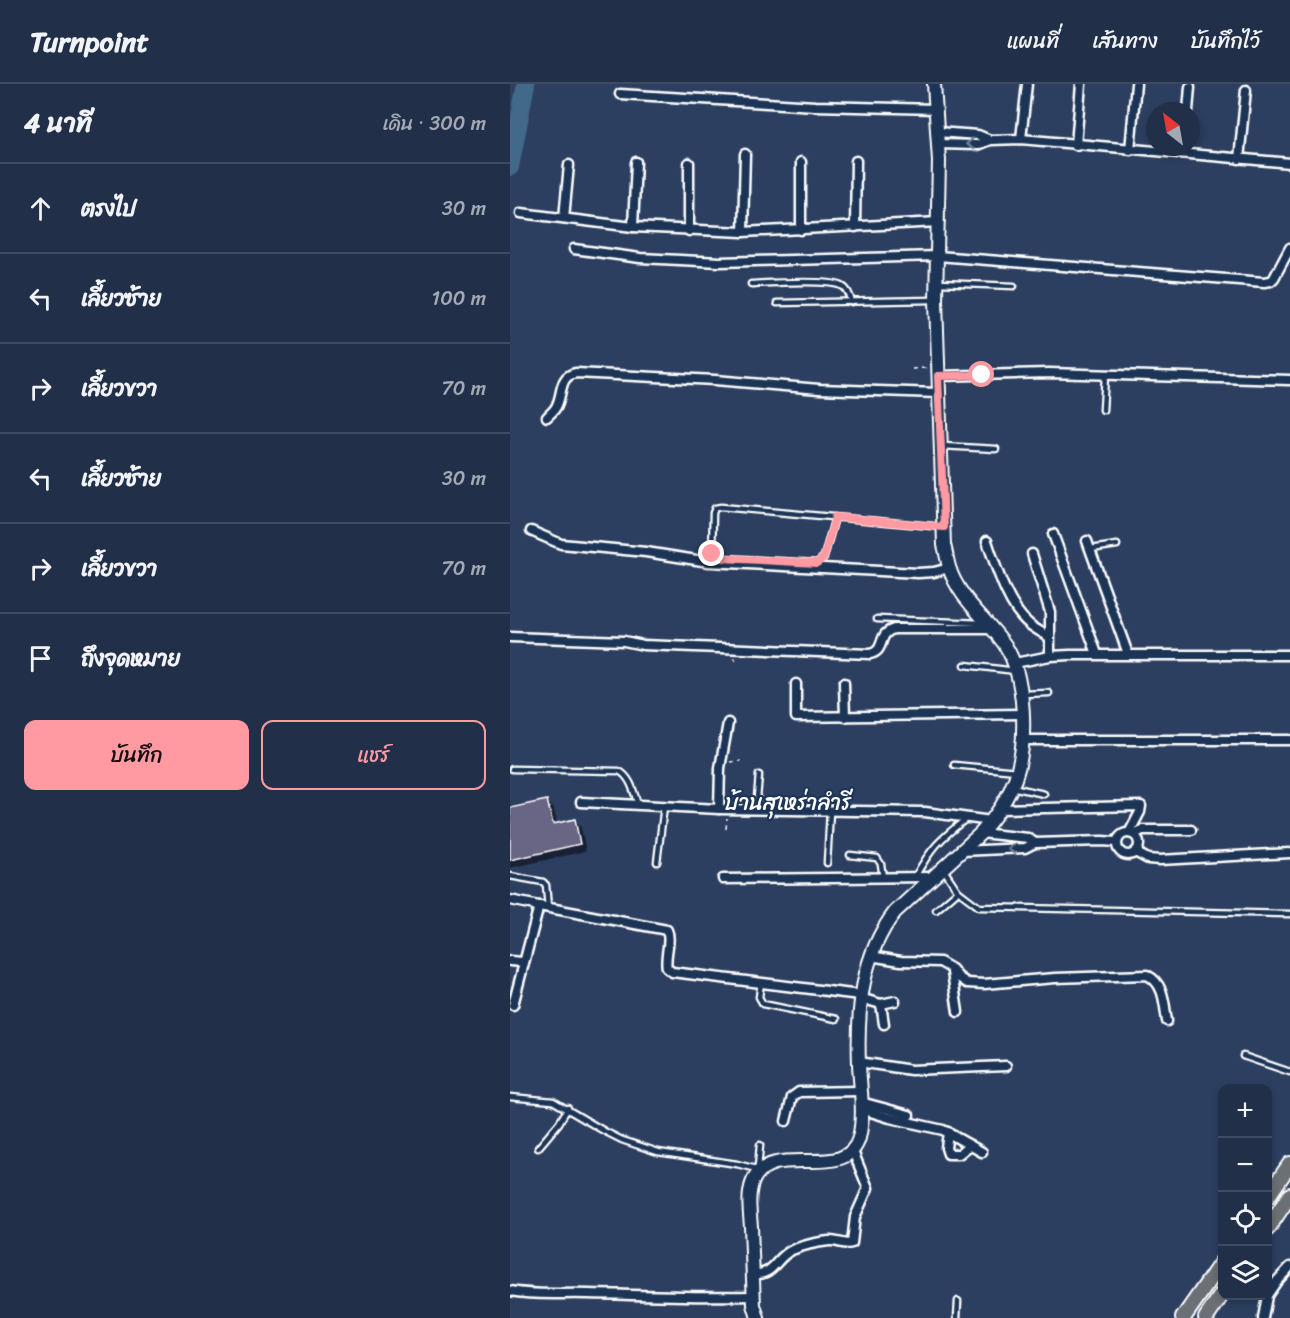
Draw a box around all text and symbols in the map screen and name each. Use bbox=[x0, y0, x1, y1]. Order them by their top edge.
text: Turnpoint bbox=[30, 17, 149, 66]
text: แผนที่ bbox=[1007, 22, 1059, 60]
text: เส้นทาง bbox=[1092, 22, 1158, 60]
text: บันทึกไว้ bbox=[1191, 22, 1260, 60]
text: 4 นาที bbox=[24, 100, 92, 146]
north arrow bbox=[1146, 102, 1200, 156]
text: เดิน · 300 m bbox=[382, 106, 486, 141]
one-way arrow bbox=[966, 138, 975, 151]
text: ตรงไป bbox=[81, 189, 136, 228]
text: 30 m bbox=[442, 191, 486, 226]
icon: ahead bbox=[24, 192, 57, 225]
text: เลี้ยวซ้าย bbox=[81, 279, 161, 318]
text: 100 m bbox=[432, 281, 486, 316]
icon: left bbox=[24, 282, 57, 315]
route start bbox=[968, 361, 994, 387]
text: เลี้ยวขวา bbox=[81, 369, 157, 408]
text: 70 m bbox=[441, 371, 486, 406]
icon: right bbox=[24, 372, 57, 405]
text: เลี้ยวซ้าย bbox=[81, 459, 161, 498]
text: 30 m bbox=[442, 461, 486, 496]
icon: left bbox=[24, 462, 57, 495]
route end bbox=[698, 540, 724, 566]
text: เลี้ยวขวา bbox=[81, 549, 157, 588]
text: 70 m bbox=[441, 551, 486, 586]
icon: right bbox=[24, 552, 57, 585]
text: ถึงจุดหมาย bbox=[81, 639, 180, 678]
icon: arrive bbox=[24, 642, 57, 675]
button: บันทึก bbox=[24, 720, 249, 790]
button: แชร์ bbox=[261, 720, 486, 790]
district label: บ้านสุเหร่าลำรี bbox=[725, 783, 854, 822]
one-way arrow bbox=[1008, 843, 1017, 855]
map controls bbox=[1218, 1084, 1272, 1300]
button: + bbox=[1218, 1084, 1272, 1138]
button: − bbox=[1218, 1138, 1272, 1192]
button: locate bbox=[1218, 1192, 1272, 1246]
button: layers bbox=[1218, 1246, 1272, 1300]

